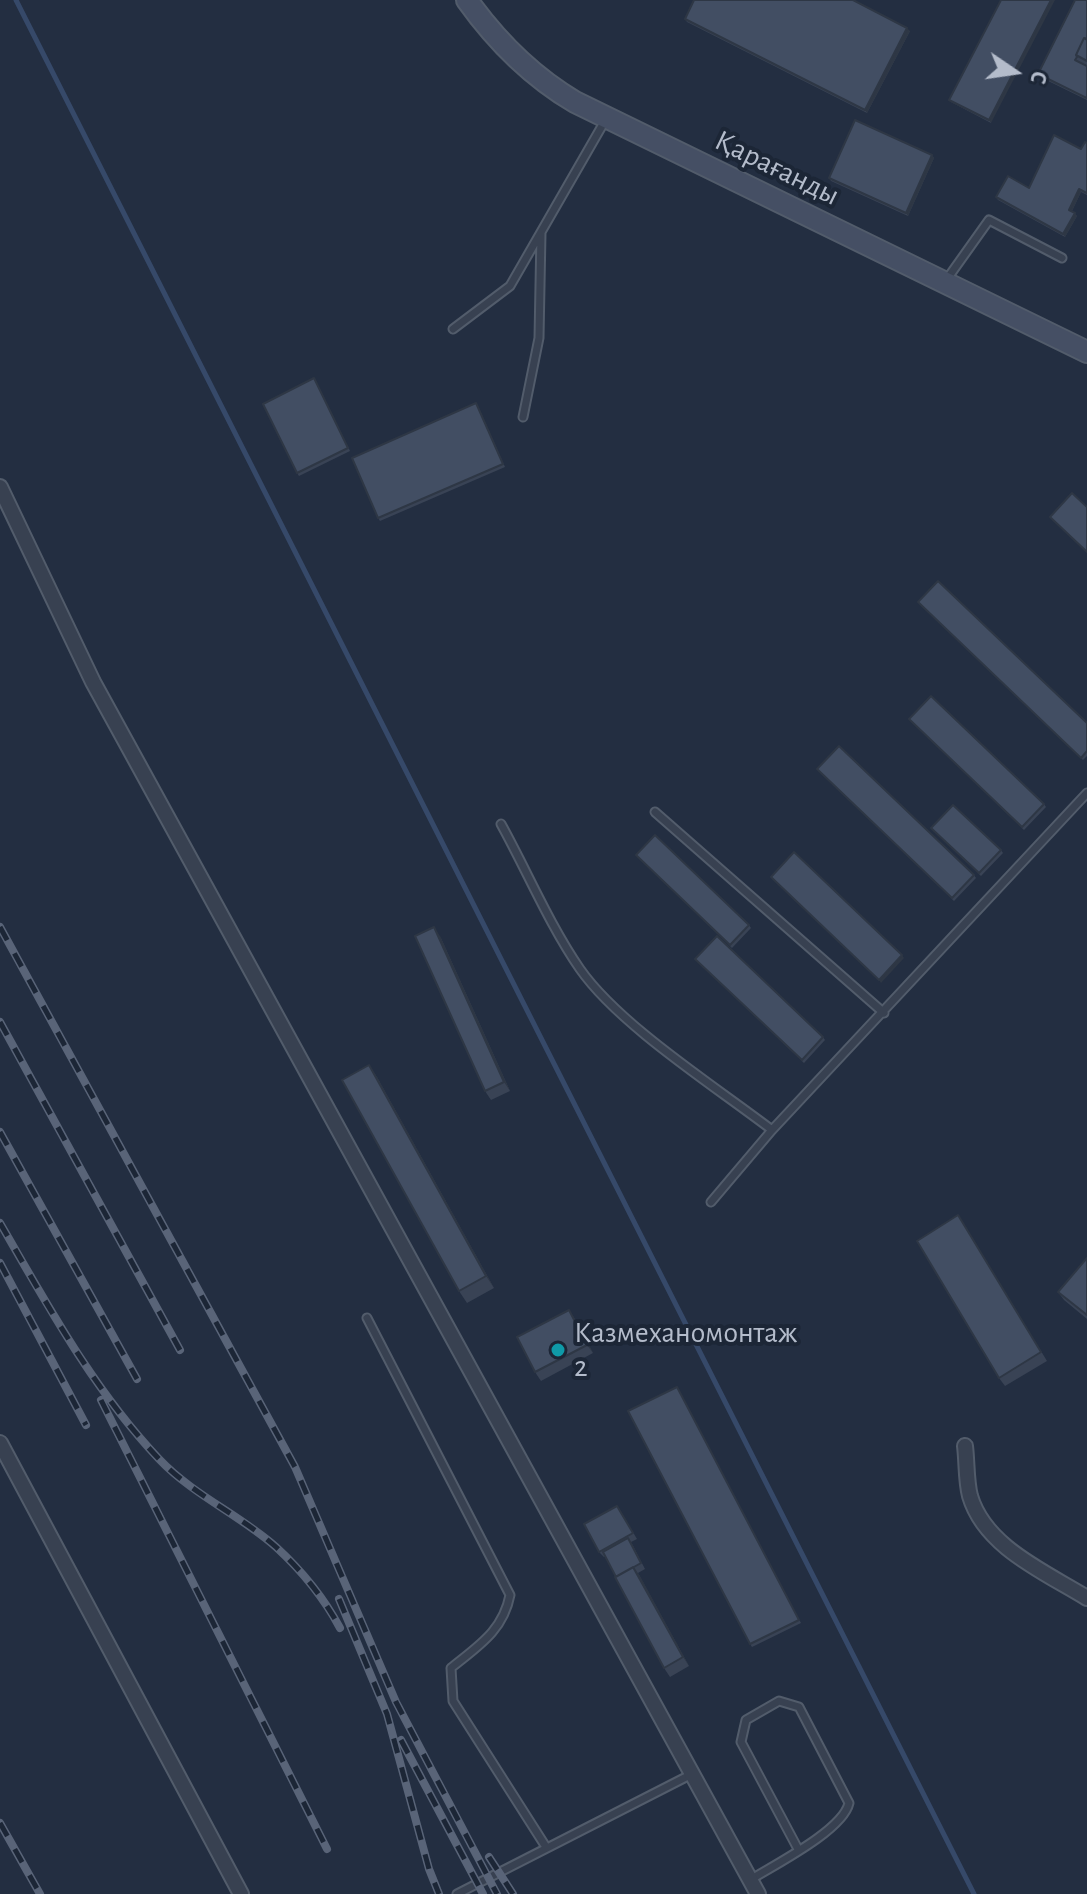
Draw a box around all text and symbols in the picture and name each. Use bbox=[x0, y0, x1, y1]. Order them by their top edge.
north arrow bbox=[975, 32, 1055, 112]
text: С bbox=[1026, 69, 1050, 86]
street label: Қарағанды bbox=[709, 122, 845, 214]
place label: Казмеханомонтаж 2 bbox=[574, 1315, 797, 1386]
marker: Казмеханомонтаж 2 bbox=[549, 1341, 567, 1359]

